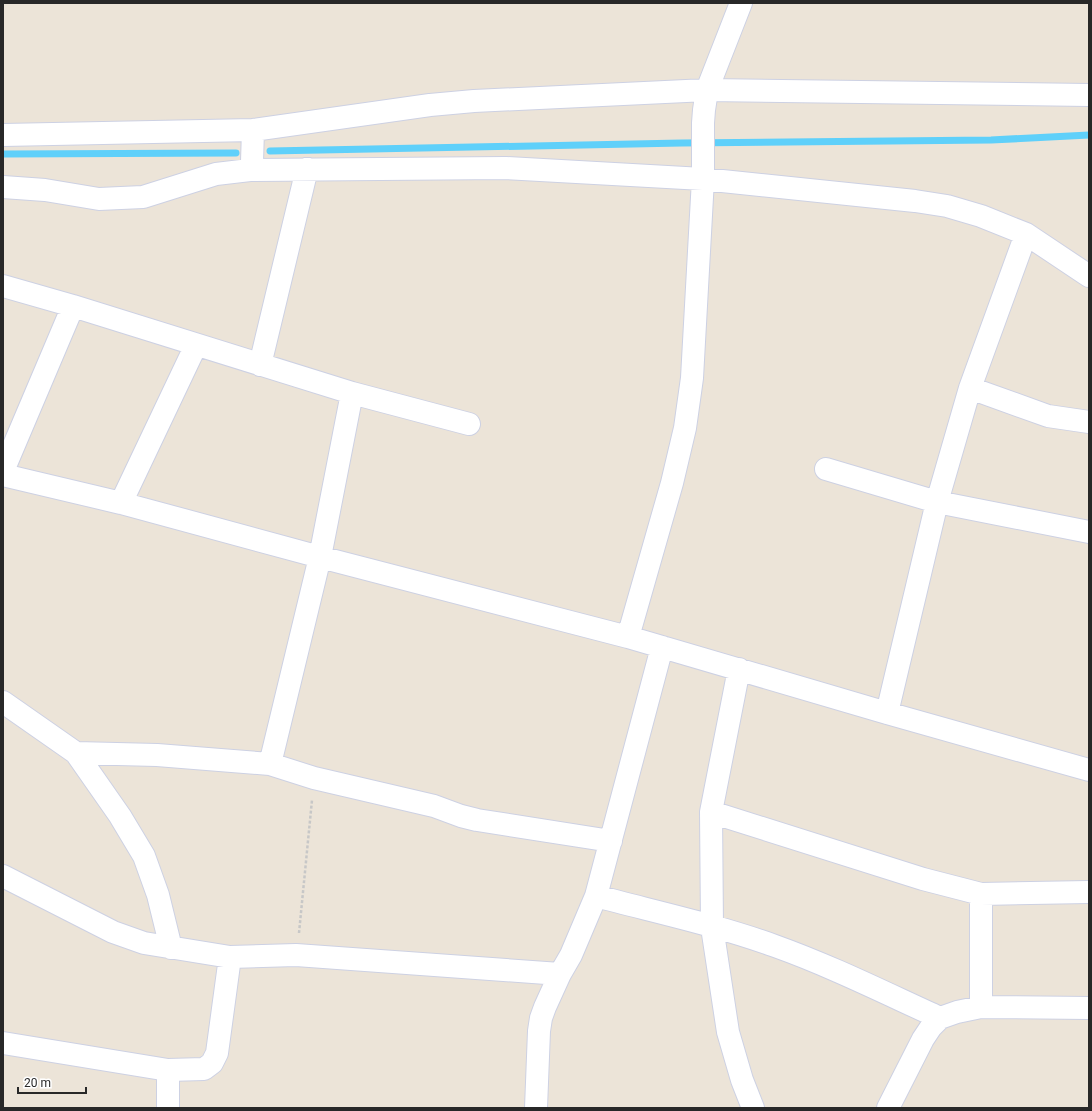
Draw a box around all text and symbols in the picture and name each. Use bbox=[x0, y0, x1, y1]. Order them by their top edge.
scale bar bbox=[18, 1069, 86, 1095]
text: 20 m bbox=[24, 1076, 51, 1090]

